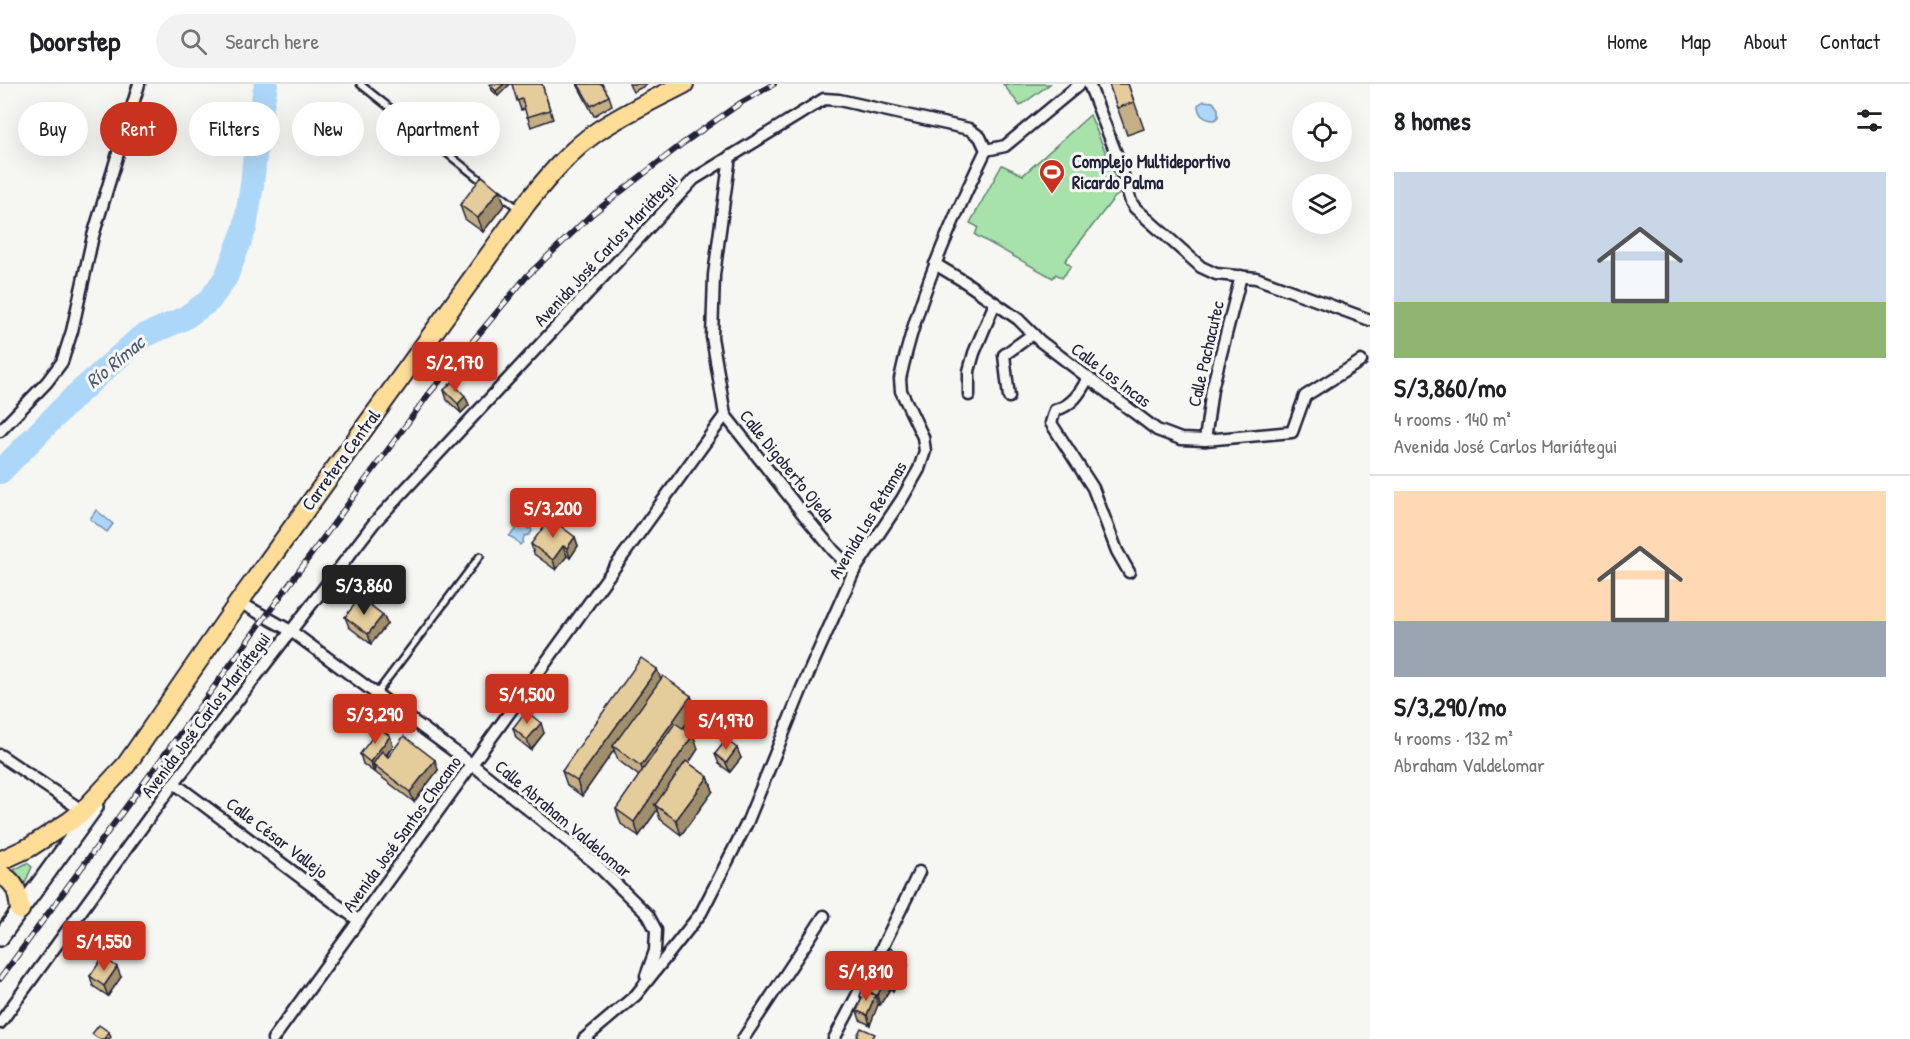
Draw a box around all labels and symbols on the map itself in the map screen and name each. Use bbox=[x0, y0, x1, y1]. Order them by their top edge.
place label: Complejo Multideportivo Ricardo Palma bbox=[1072, 149, 1231, 195]
sports icon: Complejo Multideportivo Ricardo Palma bbox=[1037, 157, 1067, 195]
street label: Avenida José Carlos Mariátegui bbox=[528, 168, 683, 332]
street label: Calle Pachacutec bbox=[1181, 299, 1230, 409]
water label: Río Rímac bbox=[80, 328, 151, 394]
street label: Calle Los Incas bbox=[1066, 336, 1157, 413]
pin: S/2,170 bbox=[400, 342, 510, 393]
street label: Carretera Central bbox=[295, 404, 386, 515]
street label: Calle Digoberto Ojeda bbox=[734, 404, 841, 527]
street label: Avenida Las Retamas bbox=[823, 456, 913, 583]
pin: S/3,200 bbox=[498, 488, 608, 539]
pin: S/3,860 bbox=[309, 565, 419, 616]
street label: Avenida José Carlos Mariátegui bbox=[135, 627, 276, 802]
pin: S/1,500 bbox=[472, 674, 582, 725]
pin: S/3,290 bbox=[320, 694, 430, 745]
pin: S/1,970 bbox=[671, 700, 781, 751]
street label: Avenida José Santos Chocano bbox=[336, 750, 467, 917]
street label: Calle Abraham Valdelomar bbox=[490, 754, 637, 883]
street label: Calle César Vallejo bbox=[221, 791, 333, 884]
pin: S/1,550 bbox=[49, 921, 159, 972]
pin: S/1,810 bbox=[811, 951, 921, 1002]

